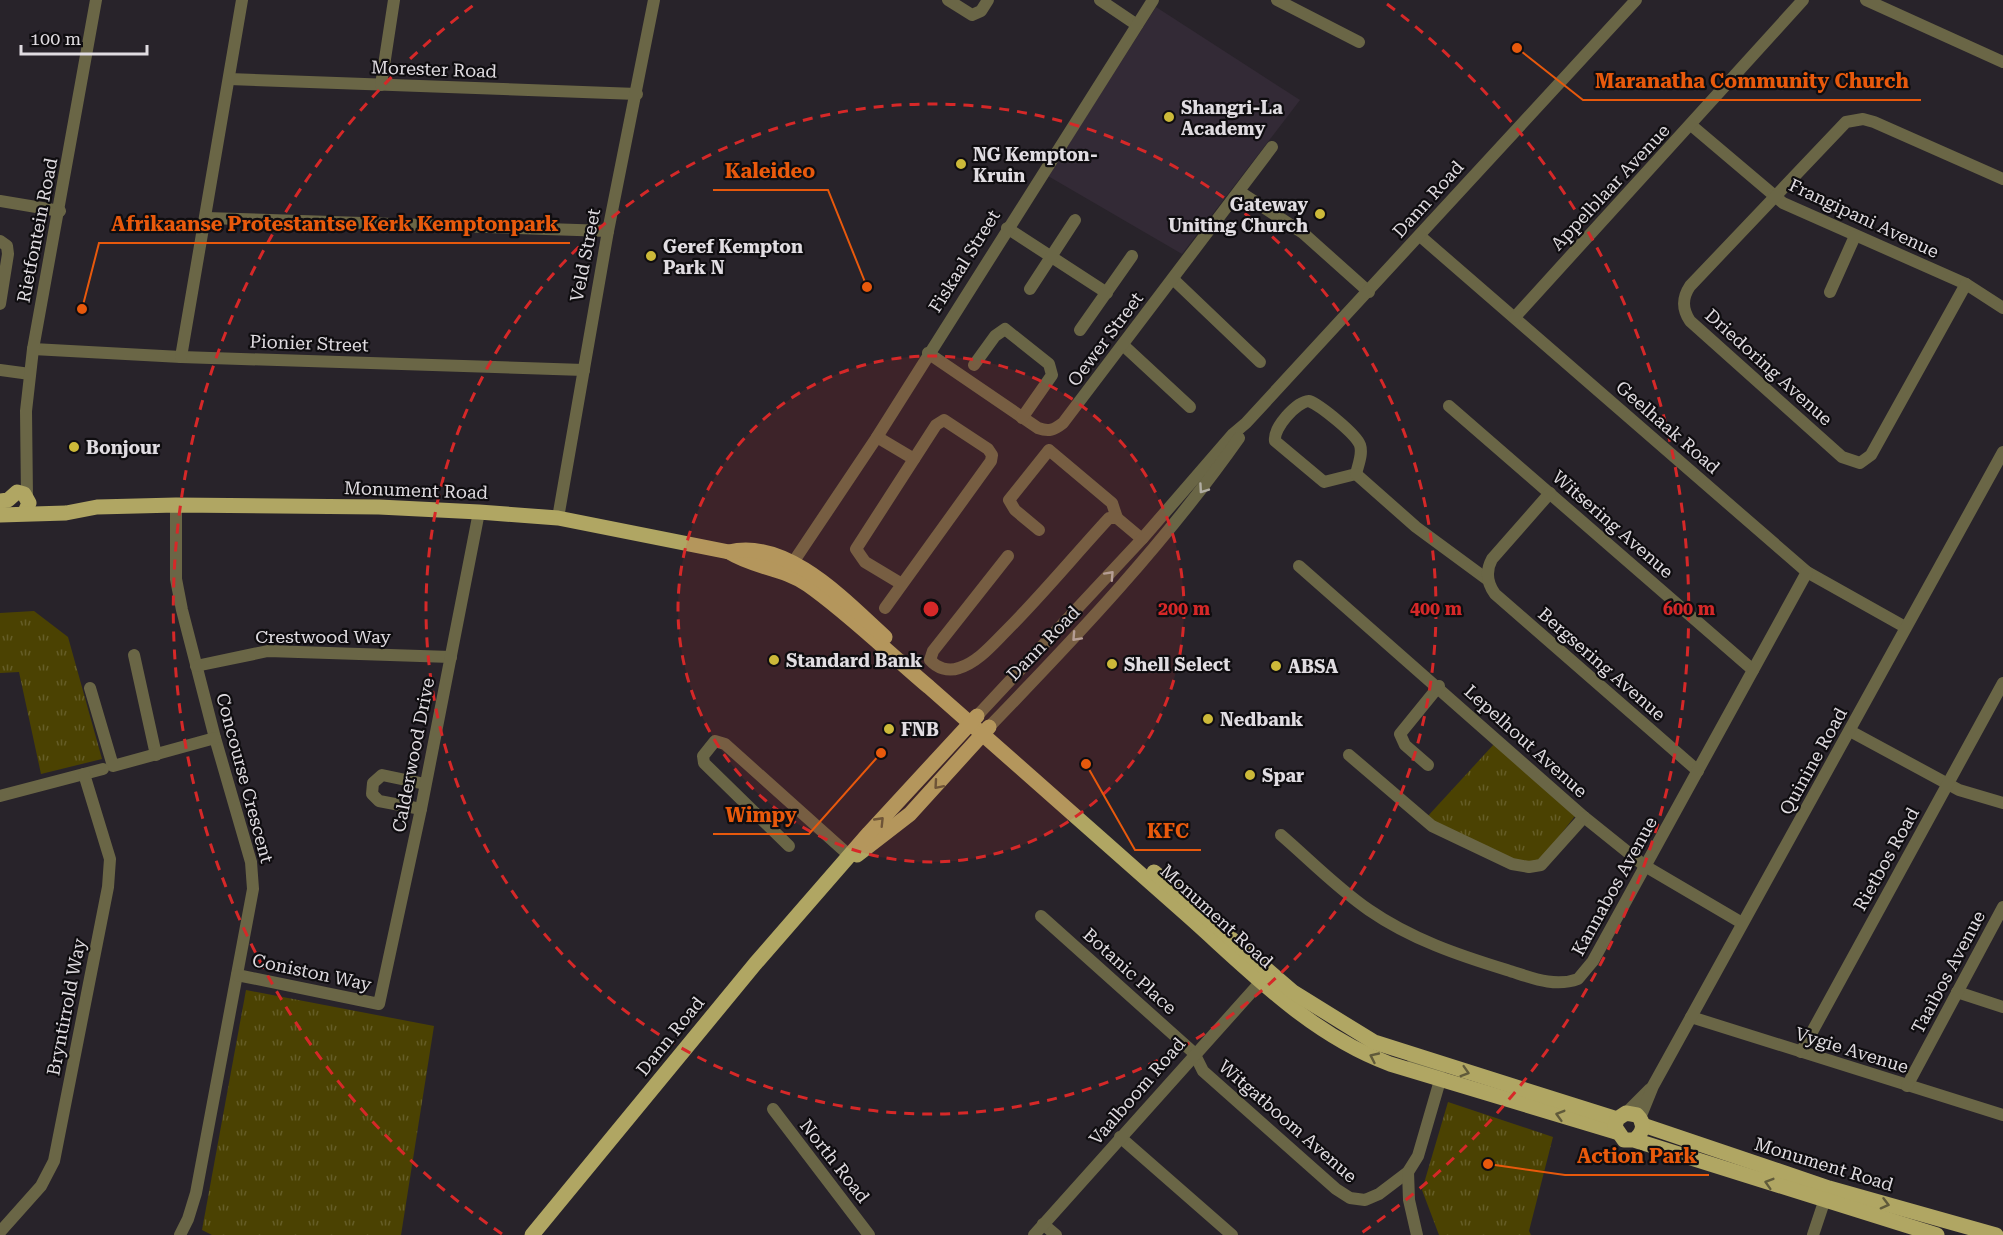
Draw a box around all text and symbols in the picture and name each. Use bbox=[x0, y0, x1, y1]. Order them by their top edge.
scale bar bbox=[21, 18, 147, 56]
text: 100 m bbox=[30, 28, 81, 49]
street label: Morester Road bbox=[371, 56, 498, 82]
callout: Maranatha Community Church bbox=[1583, 62, 1921, 100]
text: Maranatha Community Church bbox=[1595, 69, 1910, 93]
place label: Shangri-La Academy bbox=[1181, 97, 1283, 139]
marker: Shangri-La Academy bbox=[1162, 110, 1176, 124]
street label: Appelblaar Avenue bbox=[1546, 120, 1674, 254]
place label: NG Kempton- Kruin bbox=[973, 144, 1098, 186]
callout: Kaleideo bbox=[713, 152, 828, 190]
street label: Rietfontein Road bbox=[13, 155, 61, 304]
street label: Dann Road bbox=[1388, 156, 1468, 242]
marker: NG Kempton- Kruin bbox=[954, 157, 968, 171]
text: Kaleideo bbox=[725, 159, 815, 183]
street label: Frangipani Avenue bbox=[1786, 174, 1942, 262]
place label: Gateway Uniting Church bbox=[1168, 194, 1308, 236]
callout: Afrikaanse Protestantse Kerk Kemptonpark bbox=[99, 205, 570, 243]
street label: Veld Street bbox=[566, 206, 604, 303]
street label: Fiskaal Street bbox=[924, 206, 1004, 316]
marker: Gateway Uniting Church bbox=[1313, 207, 1327, 221]
text: Afrikaanse Protestantse Kerk Kemptonpark bbox=[111, 212, 559, 236]
place label: Geref Kempton Park N bbox=[663, 236, 803, 278]
marker: Geref Kempton Park N bbox=[644, 249, 658, 263]
street label: Oewer Street bbox=[1063, 288, 1147, 390]
street label: Driedoring Avenue bbox=[1701, 304, 1837, 430]
street label: Pionier Street bbox=[249, 330, 369, 356]
street label: Geelhaak Road bbox=[1612, 376, 1725, 478]
place label: Bonjour bbox=[86, 437, 160, 458]
marker: Bonjour bbox=[67, 440, 81, 454]
street label: Witsering Avenue bbox=[1548, 466, 1678, 582]
street label: Monument Road bbox=[344, 477, 489, 503]
one-way arrow bbox=[1199, 483, 1210, 494]
one-way arrow bbox=[1103, 571, 1114, 582]
text: 200 m bbox=[1158, 598, 1211, 619]
text: 400 m bbox=[1410, 598, 1463, 619]
text: 600 m bbox=[1663, 598, 1716, 619]
centre of rings bbox=[921, 599, 941, 619]
street label: Dann Road bbox=[1002, 601, 1084, 685]
street label: Bergsering Avenue bbox=[1534, 603, 1670, 725]
street label: Crestwood Way bbox=[255, 626, 391, 647]
one-way arrow bbox=[1072, 631, 1083, 641]
place label: Standard Bank bbox=[786, 650, 923, 671]
marker: Standard Bank bbox=[767, 653, 781, 667]
place label: Shell Select bbox=[1124, 654, 1231, 675]
place label: ABSA bbox=[1288, 656, 1338, 677]
marker: Shell Select bbox=[1105, 657, 1119, 671]
marker: ABSA bbox=[1269, 659, 1283, 673]
street label: Calderwood Drive bbox=[388, 676, 438, 834]
street label: Lepelhout Avenue bbox=[1460, 680, 1592, 802]
street label: Concourse Crescent bbox=[212, 691, 278, 866]
street label: Quinine Road bbox=[1775, 704, 1851, 818]
place label: Nedbank bbox=[1220, 709, 1304, 730]
marker: Nedbank bbox=[1201, 712, 1215, 726]
place label: FNB bbox=[901, 719, 939, 740]
marker: FNB bbox=[882, 722, 896, 736]
place label: Spar bbox=[1262, 765, 1304, 786]
marker: Spar bbox=[1243, 768, 1257, 782]
one-way arrow bbox=[934, 779, 945, 789]
callout: Wimpy bbox=[713, 796, 809, 834]
text: Wimpy bbox=[725, 803, 797, 827]
street label: Rietbos Road bbox=[1849, 803, 1923, 914]
callout: KFC bbox=[1135, 812, 1201, 850]
street label: Kannabos Avenue bbox=[1567, 813, 1661, 959]
one-way arrow bbox=[873, 818, 884, 828]
text: KFC bbox=[1147, 819, 1189, 843]
street label: Monument Road bbox=[1156, 860, 1278, 972]
street label: Taaibos Avenue bbox=[1907, 907, 1989, 1037]
street label: Botanic Place bbox=[1079, 924, 1181, 1018]
street label: Bryntirrold Way bbox=[42, 936, 90, 1077]
street label: Coniston Way bbox=[251, 949, 374, 995]
street label: Dann Road bbox=[632, 992, 709, 1080]
street label: Vygie Avenue bbox=[1793, 1023, 1911, 1077]
street label: Vaalboom Road bbox=[1085, 1033, 1190, 1149]
one-way arrow bbox=[1369, 1052, 1380, 1064]
street label: Witgatboom Avenue bbox=[1215, 1055, 1361, 1187]
one-way arrow bbox=[1459, 1065, 1469, 1077]
one-way arrow bbox=[1555, 1110, 1566, 1122]
street label: North Road bbox=[796, 1115, 874, 1207]
street label: Monument Road bbox=[1752, 1133, 1896, 1195]
callout: Action Park bbox=[1565, 1137, 1709, 1175]
text: Action Park bbox=[1577, 1144, 1697, 1168]
one-way arrow bbox=[1764, 1178, 1775, 1190]
one-way arrow bbox=[1880, 1196, 1890, 1209]

